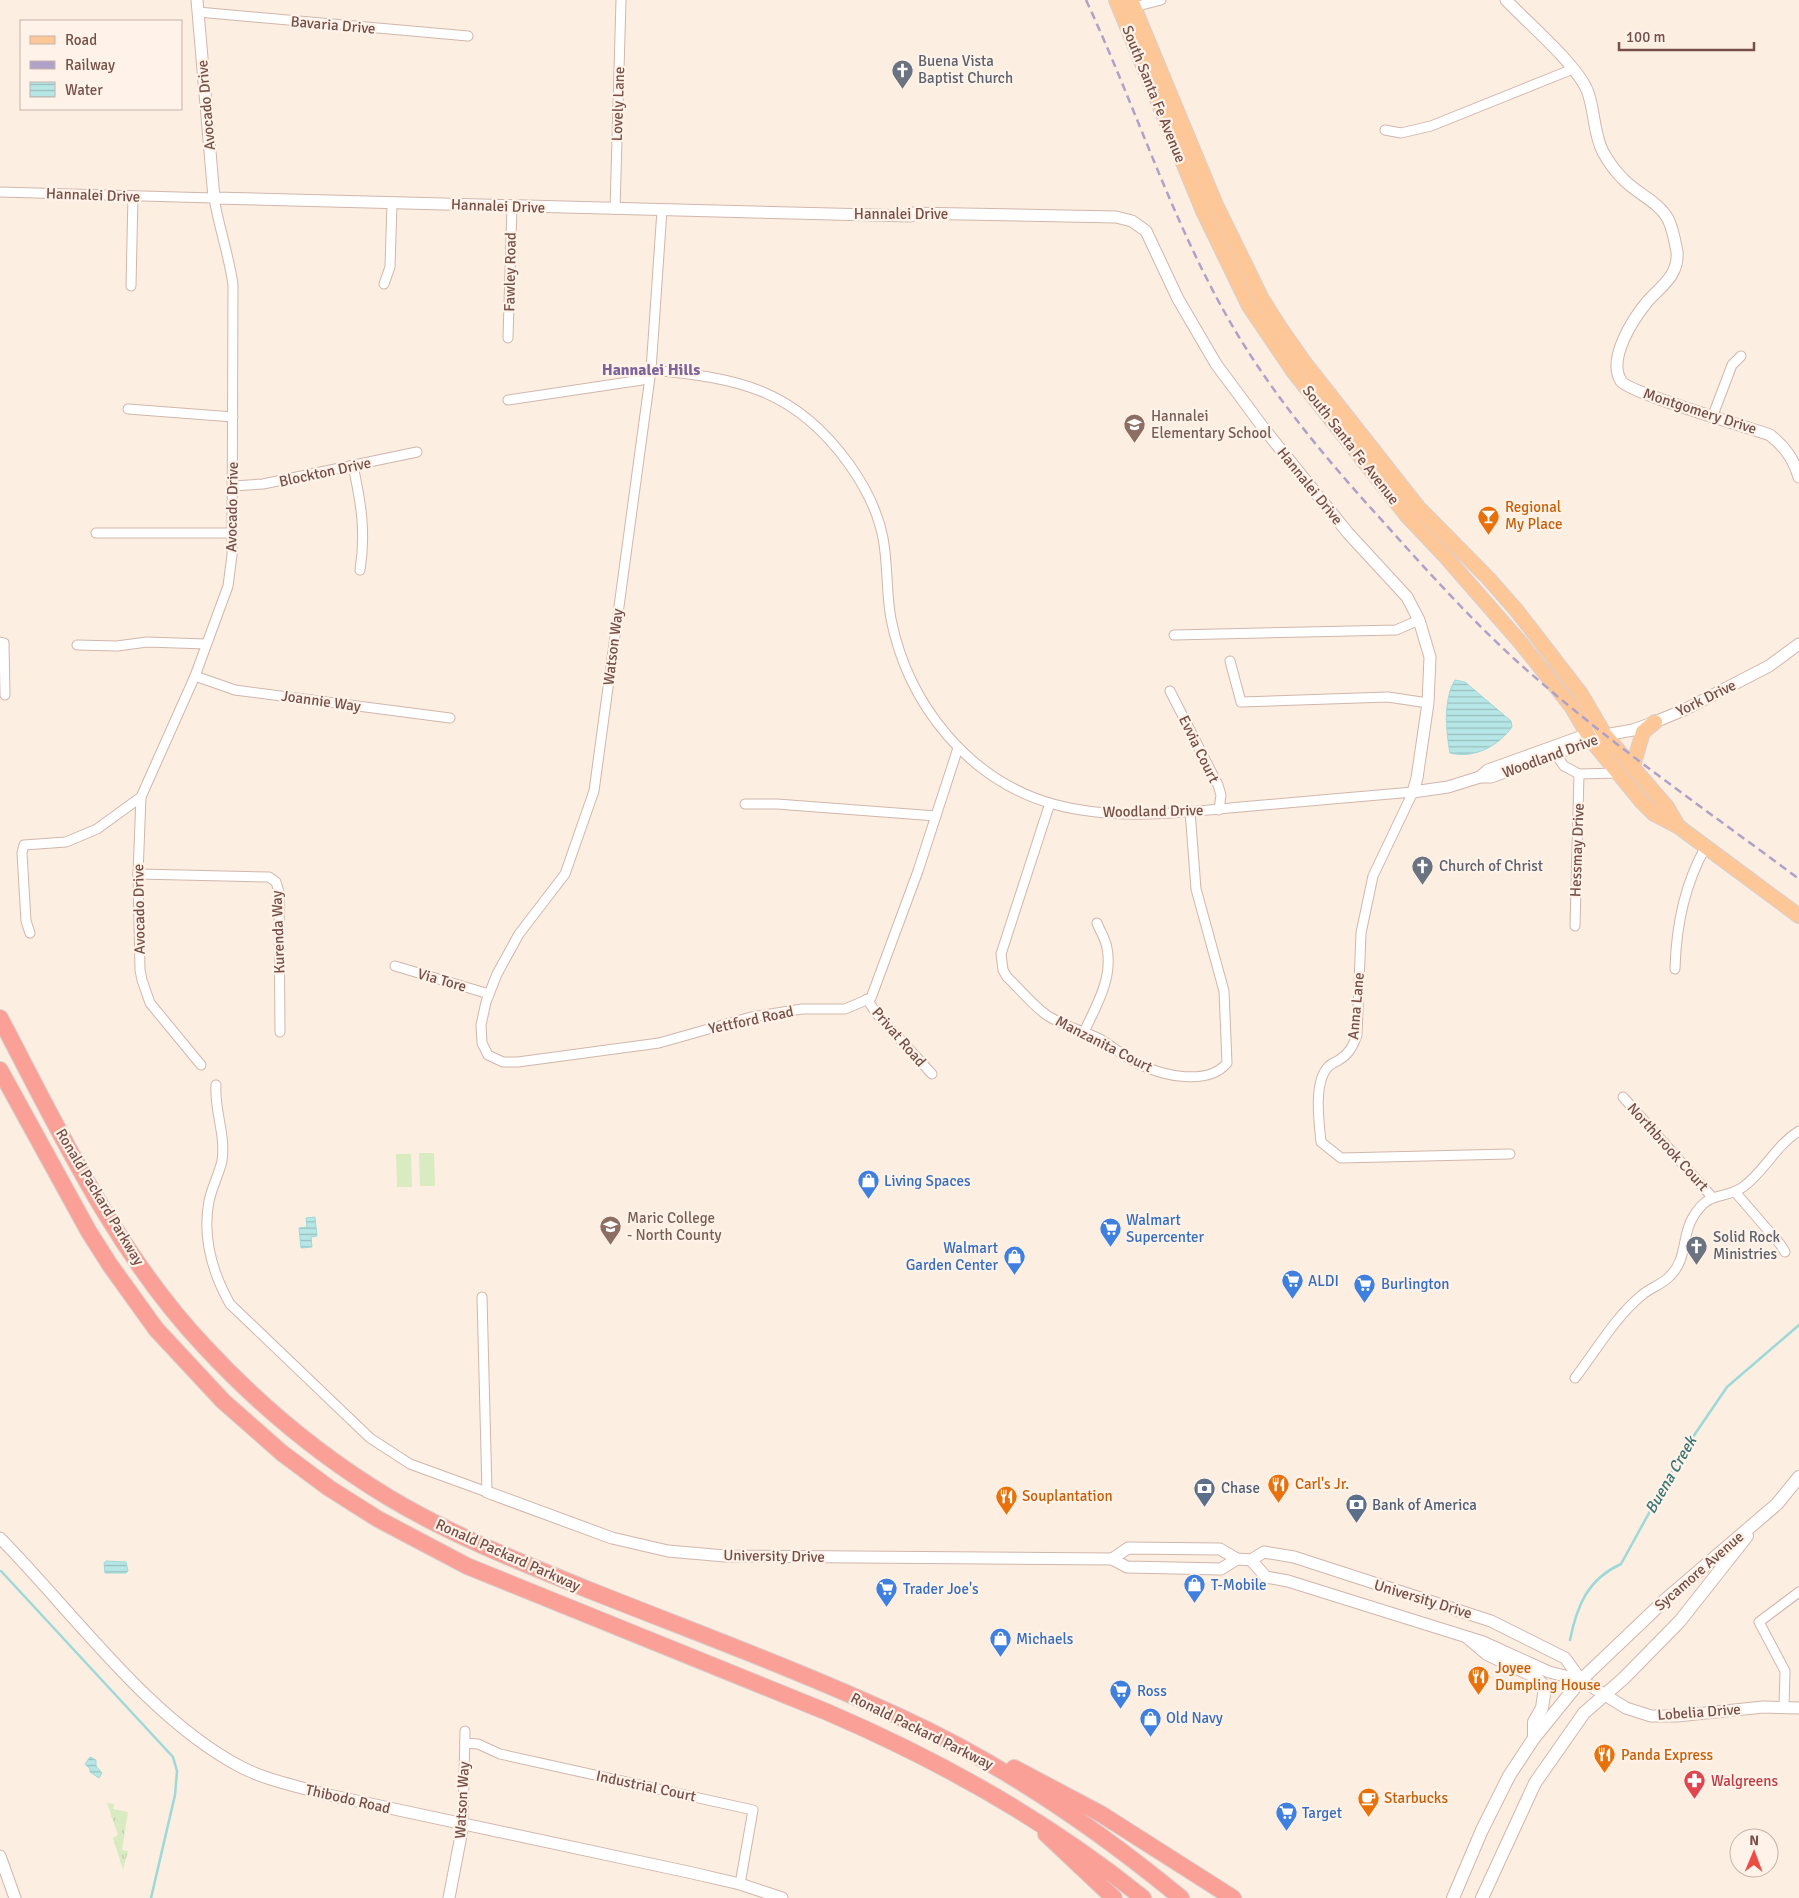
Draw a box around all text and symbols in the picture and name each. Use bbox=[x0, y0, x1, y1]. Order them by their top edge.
street label: Bavaria Drive bbox=[290, 12, 376, 38]
legend bbox=[20, 20, 182, 110]
scale bar bbox=[1619, 20, 1754, 52]
street label: South Santa Fe Avenue bbox=[1118, 23, 1190, 165]
text: 100 m bbox=[1626, 28, 1666, 46]
text: Road bbox=[65, 31, 97, 49]
place label: Buena Vista Baptist Church bbox=[918, 52, 1013, 87]
text: Railway bbox=[65, 56, 115, 74]
church icon: Buena Vista Baptist Church bbox=[890, 58, 914, 89]
street label: Avocado Drive bbox=[193, 59, 219, 151]
street label: Lovely Lane bbox=[608, 66, 628, 142]
text: Water bbox=[65, 81, 103, 99]
street label: Hannalei Drive bbox=[46, 184, 140, 206]
street label: Hannalei Drive bbox=[451, 195, 545, 217]
street label: Hannalei Drive bbox=[854, 205, 948, 223]
street label: Fawley Road bbox=[500, 232, 520, 312]
district label: Hannalei Hills bbox=[602, 360, 700, 380]
street label: South Santa Fe Avenue bbox=[1299, 382, 1403, 508]
street label: Montgomery Drive bbox=[1641, 384, 1759, 438]
place label: Hannalei Elementary School bbox=[1151, 407, 1272, 442]
school or university icon: Hannalei Elementary School bbox=[1123, 413, 1147, 444]
street label: Hannalei Drive bbox=[1273, 444, 1347, 528]
street label: Blockton Drive bbox=[277, 453, 373, 491]
street label: Avocado Drive bbox=[222, 462, 242, 552]
place label: Regional My Place bbox=[1505, 498, 1562, 533]
bar icon: Regional My Place bbox=[1477, 504, 1501, 535]
street label: Watson Way bbox=[599, 608, 627, 686]
street label: York Drive bbox=[1673, 676, 1739, 720]
street label: Joannie Way bbox=[280, 687, 362, 715]
street label: Evvia Court bbox=[1175, 712, 1223, 786]
street label: Woodland Drive bbox=[1500, 730, 1600, 782]
street label: Woodland Drive bbox=[1102, 801, 1204, 821]
street label: Hessmay Drive bbox=[1566, 803, 1588, 897]
church icon: Church of Christ bbox=[1411, 854, 1435, 885]
place label: Church of Christ bbox=[1439, 857, 1543, 875]
street label: Avocado Drive bbox=[129, 864, 149, 954]
street label: Kurenda Way bbox=[268, 890, 288, 974]
street label: Via Tore bbox=[415, 964, 469, 996]
street label: Anna Lane bbox=[1344, 972, 1368, 1040]
street label: Yettford Road bbox=[707, 1002, 795, 1038]
street label: Privat Road bbox=[868, 1004, 930, 1070]
street label: Manzanita Court bbox=[1052, 1012, 1156, 1076]
street label: Northbrook Court bbox=[1624, 1099, 1712, 1195]
street label: Ronald Packard Parkway bbox=[52, 1125, 148, 1269]
shop icon: Living Spaces bbox=[856, 1169, 880, 1200]
place label: Living Spaces bbox=[884, 1172, 971, 1190]
place label: Maric College - North County bbox=[627, 1209, 722, 1244]
place label: Walmart Supercenter bbox=[1126, 1211, 1205, 1246]
school or university icon: Maric College - North County bbox=[599, 1215, 623, 1246]
supermarket icon: Walmart Supercenter bbox=[1098, 1217, 1122, 1248]
place label: Solid Rock Ministries bbox=[1713, 1228, 1780, 1263]
church icon: Solid Rock Ministries bbox=[1685, 1234, 1709, 1265]
place label: Walmart Garden Center bbox=[906, 1239, 998, 1274]
shop icon: Walmart Garden Center bbox=[1002, 1245, 1026, 1276]
supermarket icon: ALDI bbox=[1280, 1269, 1304, 1300]
place label: ALDI bbox=[1308, 1272, 1339, 1290]
supermarket icon: Burlington bbox=[1353, 1272, 1377, 1303]
place label: Burlington bbox=[1381, 1275, 1449, 1293]
water label: Buena Creek bbox=[1641, 1431, 1702, 1517]
restaurant icon: Carl's Jr. bbox=[1267, 1472, 1291, 1503]
place label: Carl's Jr. bbox=[1295, 1475, 1349, 1493]
bank icon: Chase bbox=[1193, 1476, 1217, 1507]
place label: Chase bbox=[1221, 1479, 1260, 1497]
restaurant icon: Souplantation bbox=[994, 1484, 1018, 1515]
place label: Souplantation bbox=[1022, 1487, 1113, 1505]
bank icon: Bank of America bbox=[1344, 1493, 1368, 1524]
place label: Bank of America bbox=[1372, 1496, 1477, 1514]
street label: Ronald Packard Parkway bbox=[433, 1515, 583, 1595]
street label: Sycamore Avenue bbox=[1651, 1527, 1747, 1615]
street label: University Drive bbox=[723, 1546, 825, 1566]
shop icon: T-Mobile bbox=[1183, 1573, 1207, 1604]
place label: T-Mobile bbox=[1211, 1576, 1267, 1594]
street label: University Drive bbox=[1372, 1576, 1474, 1622]
supermarket icon: Trader Joe's bbox=[875, 1577, 899, 1608]
place label: Trader Joe's bbox=[903, 1580, 979, 1598]
shop icon: Michaels bbox=[988, 1627, 1012, 1658]
place label: Michaels bbox=[1016, 1630, 1074, 1648]
place label: Joyee Dumpling House bbox=[1495, 1659, 1601, 1694]
restaurant icon: Joyee Dumpling House bbox=[1467, 1665, 1491, 1696]
supermarket icon: Ross bbox=[1109, 1679, 1133, 1710]
place label: Ross bbox=[1137, 1682, 1167, 1700]
street label: Ronald Packard Parkway bbox=[848, 1689, 996, 1773]
street label: Lobelia Drive bbox=[1657, 1700, 1741, 1724]
shop icon: Old Navy bbox=[1138, 1706, 1162, 1737]
place label: Old Navy bbox=[1166, 1709, 1223, 1727]
restaurant icon: Panda Express bbox=[1593, 1743, 1617, 1774]
place label: Panda Express bbox=[1621, 1746, 1713, 1764]
street label: Watson Way bbox=[451, 1761, 473, 1839]
street label: Industrial Court bbox=[594, 1767, 698, 1805]
pharmacy icon: Walgreens bbox=[1683, 1769, 1707, 1800]
place label: Walgreens bbox=[1711, 1772, 1778, 1790]
street label: Thibodo Road bbox=[304, 1781, 392, 1818]
cafe icon: Starbucks bbox=[1356, 1786, 1380, 1817]
place label: Starbucks bbox=[1384, 1789, 1448, 1807]
supermarket icon: Target bbox=[1274, 1801, 1298, 1832]
place label: Target bbox=[1302, 1804, 1342, 1822]
north arrow bbox=[1729, 1828, 1779, 1878]
text: N bbox=[1749, 1832, 1759, 1849]

